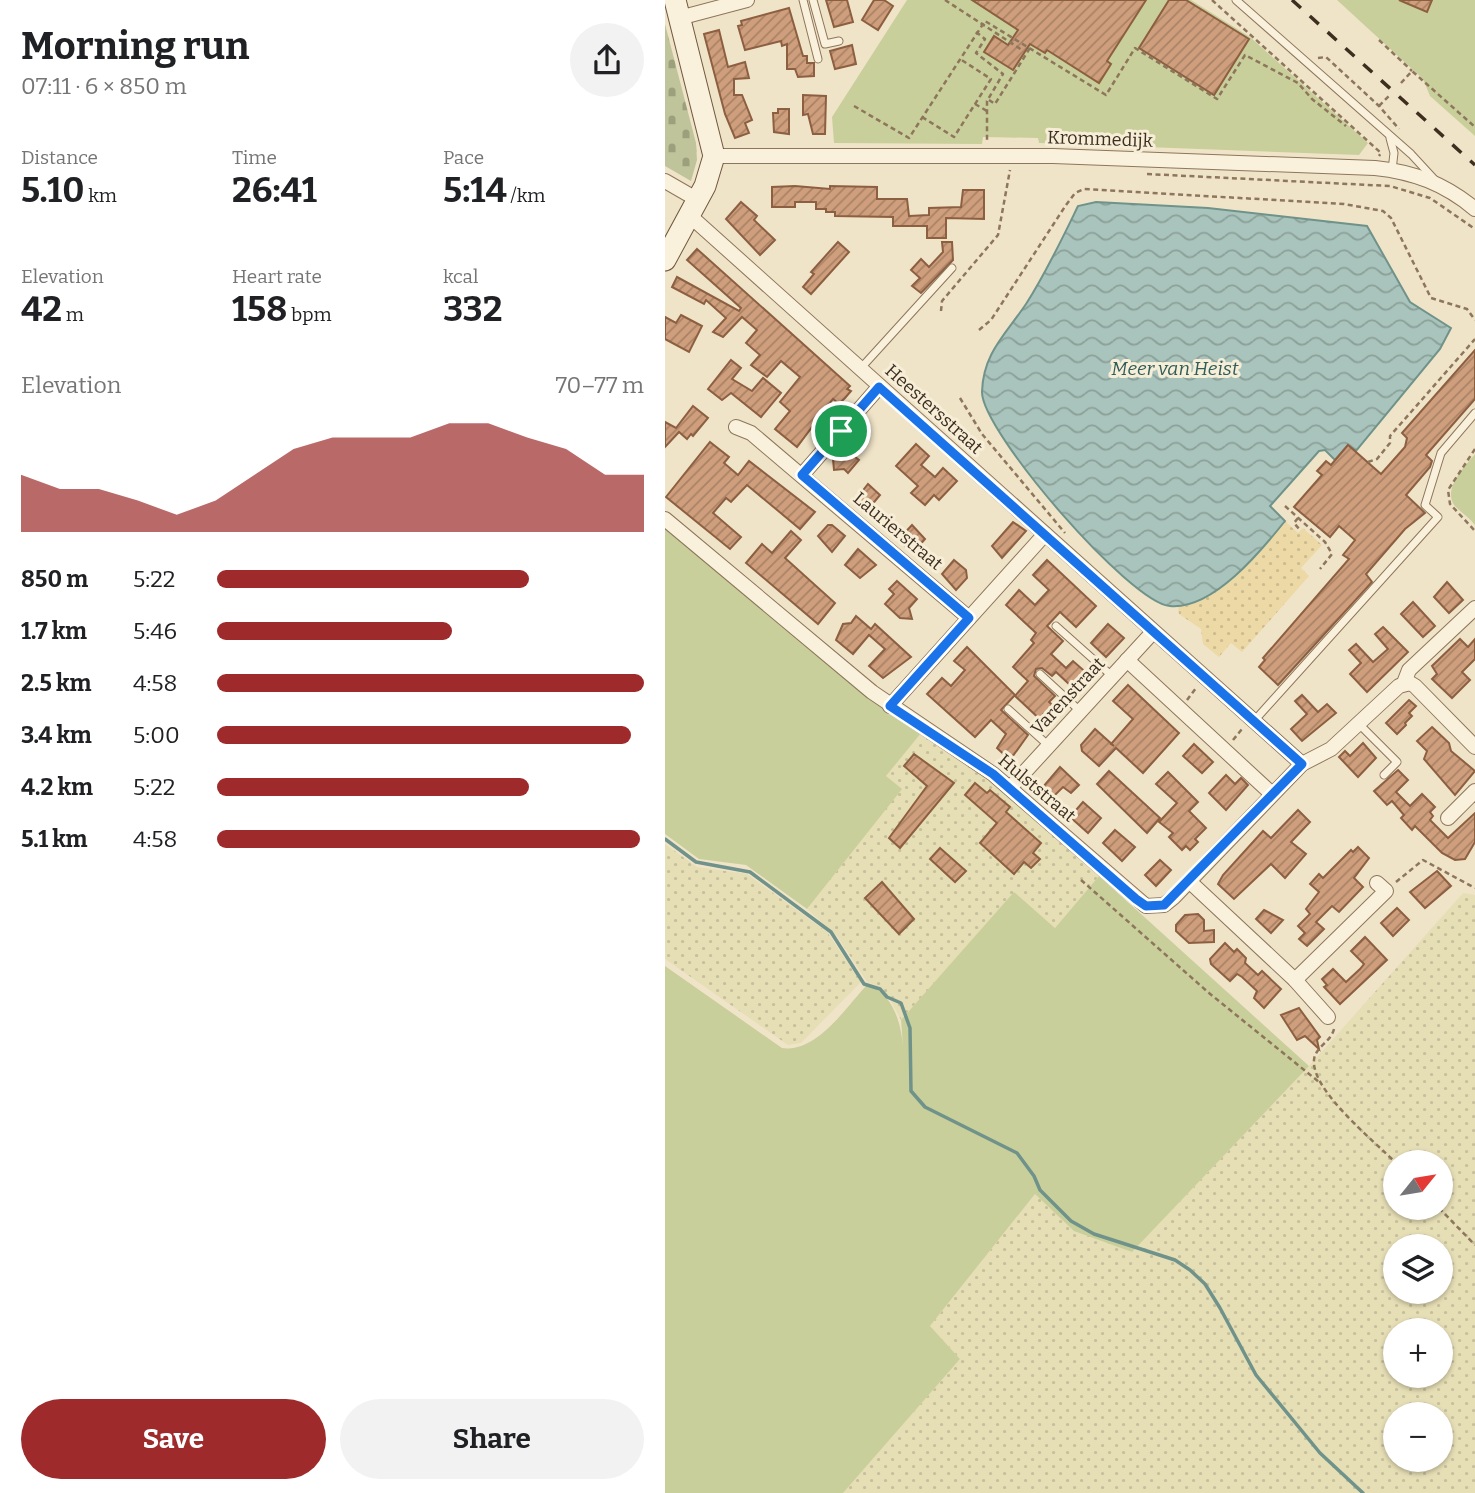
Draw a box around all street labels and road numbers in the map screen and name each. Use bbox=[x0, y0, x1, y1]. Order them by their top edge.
street label: Krommedijk bbox=[1047, 126, 1154, 152]
street label: Heestersstraat bbox=[881, 360, 988, 459]
street label: Laurierstraat bbox=[849, 487, 948, 575]
street label: Varenstraat bbox=[1026, 652, 1110, 739]
street label: Hulststraat bbox=[994, 749, 1081, 827]

